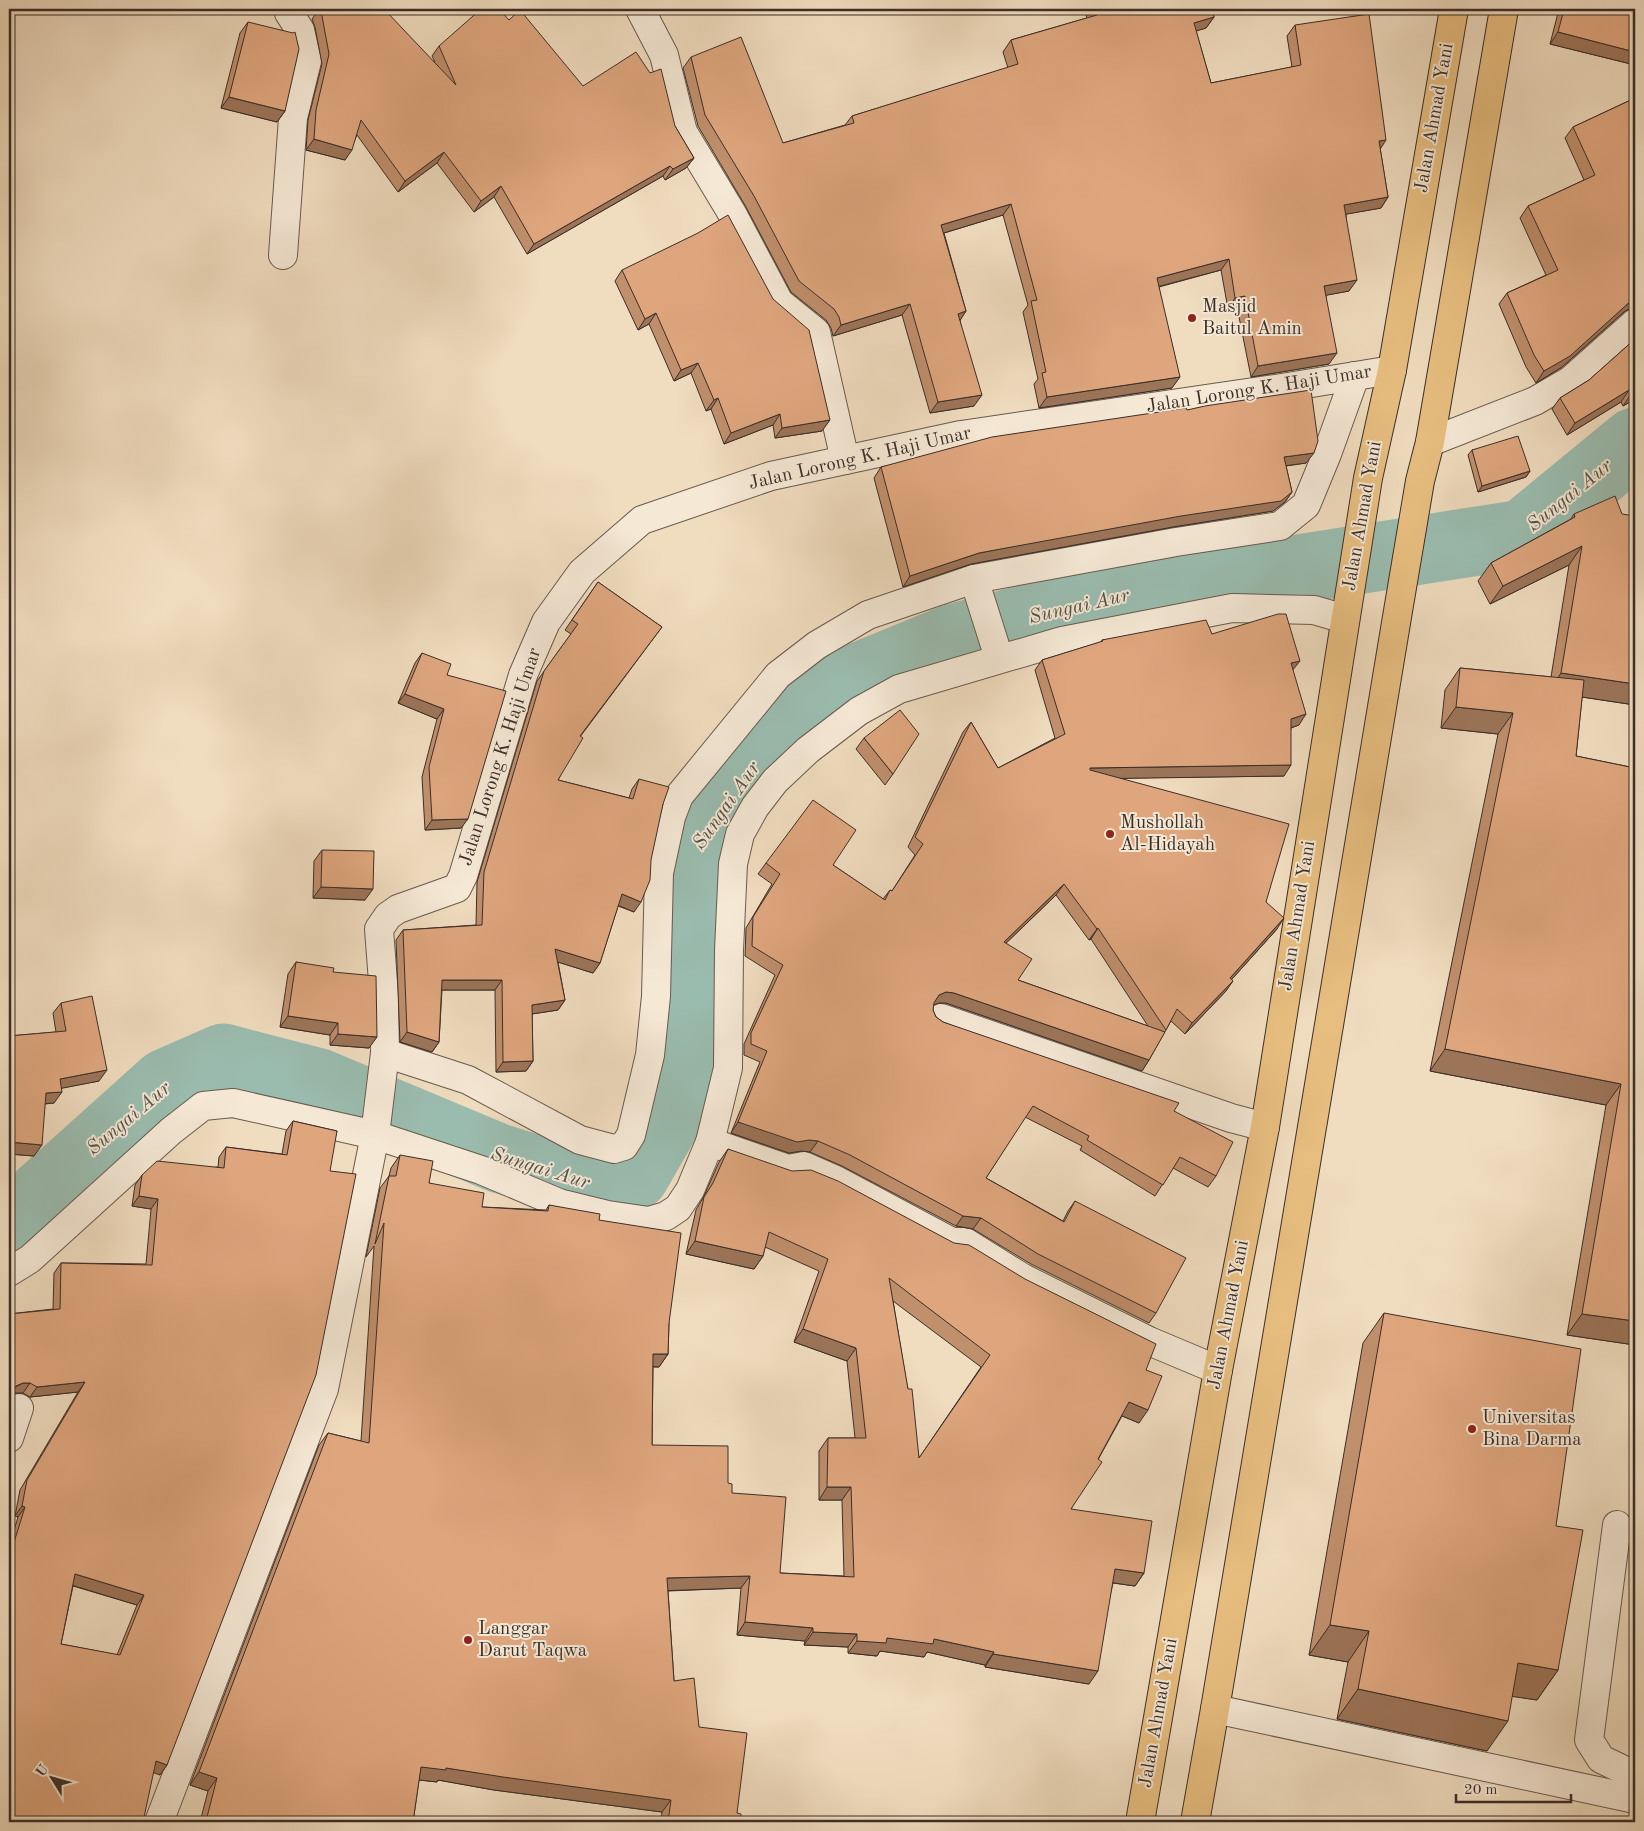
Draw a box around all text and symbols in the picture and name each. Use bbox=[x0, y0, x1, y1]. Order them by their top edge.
street label: Jalan Ahmad Yani bbox=[1412, 42, 1458, 194]
place label: Masjid Baitul Amin bbox=[1202, 298, 1302, 339]
marker: Masjid Baitul Amin bbox=[1186, 312, 1198, 324]
street label: Jalan Lorong K. Haji Umar bbox=[1145, 363, 1373, 417]
street label: Jalan Lorong K. Haji Umar bbox=[747, 424, 973, 494]
street label: Jalan Ahmad Yani bbox=[1340, 440, 1386, 592]
water label: Sungai Aur bbox=[1524, 456, 1616, 536]
water label: Sungai Aur bbox=[1027, 586, 1132, 628]
street label: Jalan Lorong K. Haji Umar bbox=[457, 645, 545, 868]
water label: Sungai Aur bbox=[689, 758, 765, 854]
place label: Mushollah Al-Hidayah bbox=[1120, 814, 1215, 855]
marker: Mushollah Al-Hidayah bbox=[1104, 828, 1116, 840]
street label: Jalan Ahmad Yani bbox=[1277, 840, 1319, 992]
water label: Sungai Aur bbox=[83, 1078, 175, 1160]
water label: Sungai Aur bbox=[488, 1144, 592, 1194]
street label: Jalan Ahmad Yani bbox=[1205, 1239, 1253, 1391]
place label: Universitas Bina Darma bbox=[1482, 1409, 1582, 1450]
marker: Universitas Bina Darma bbox=[1466, 1423, 1478, 1435]
place label: Langgar Darut Taqwa bbox=[478, 1620, 588, 1661]
marker: Langgar Darut Taqwa bbox=[462, 1634, 474, 1646]
street label: Jalan Ahmad Yani bbox=[1136, 1637, 1182, 1789]
north arrow bbox=[28, 1754, 78, 1804]
text: U bbox=[33, 1762, 51, 1779]
scale bar bbox=[1456, 1771, 1572, 1803]
text: 20 m bbox=[1464, 1783, 1498, 1798]

